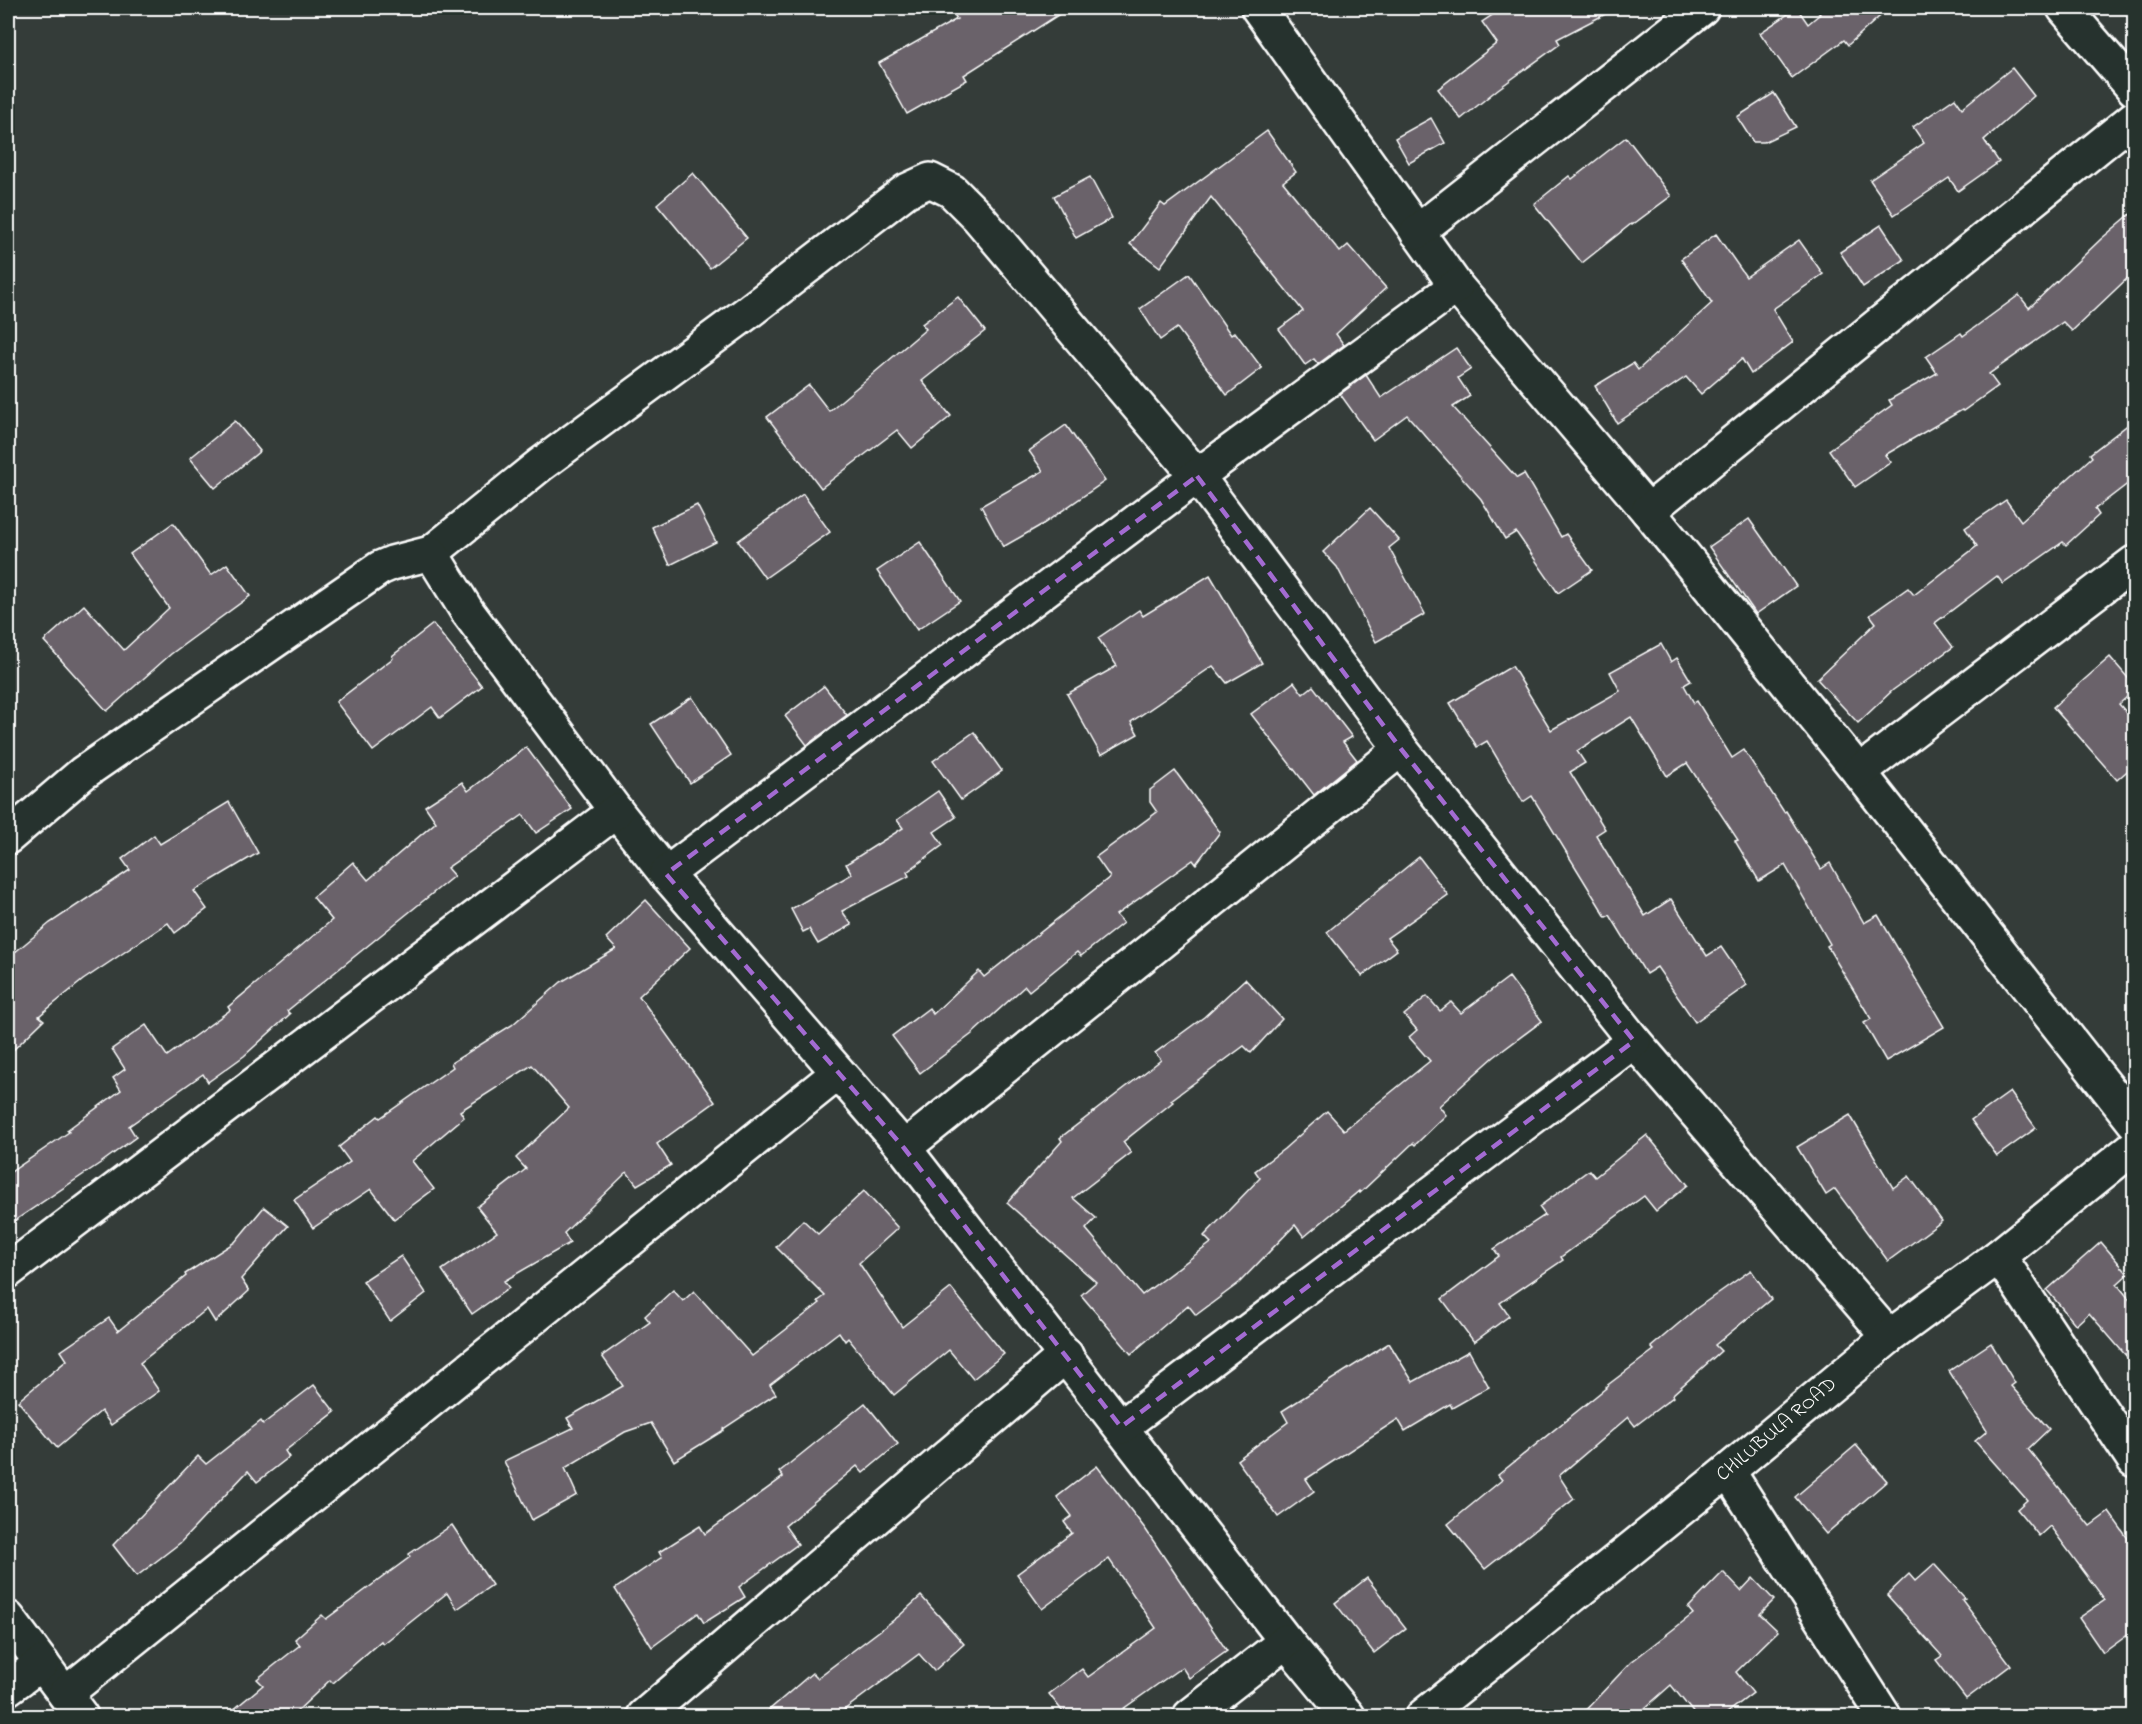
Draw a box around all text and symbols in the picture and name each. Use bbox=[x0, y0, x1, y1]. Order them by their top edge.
street label: CHILUBULA ROAD bbox=[1710, 1371, 1844, 1489]

